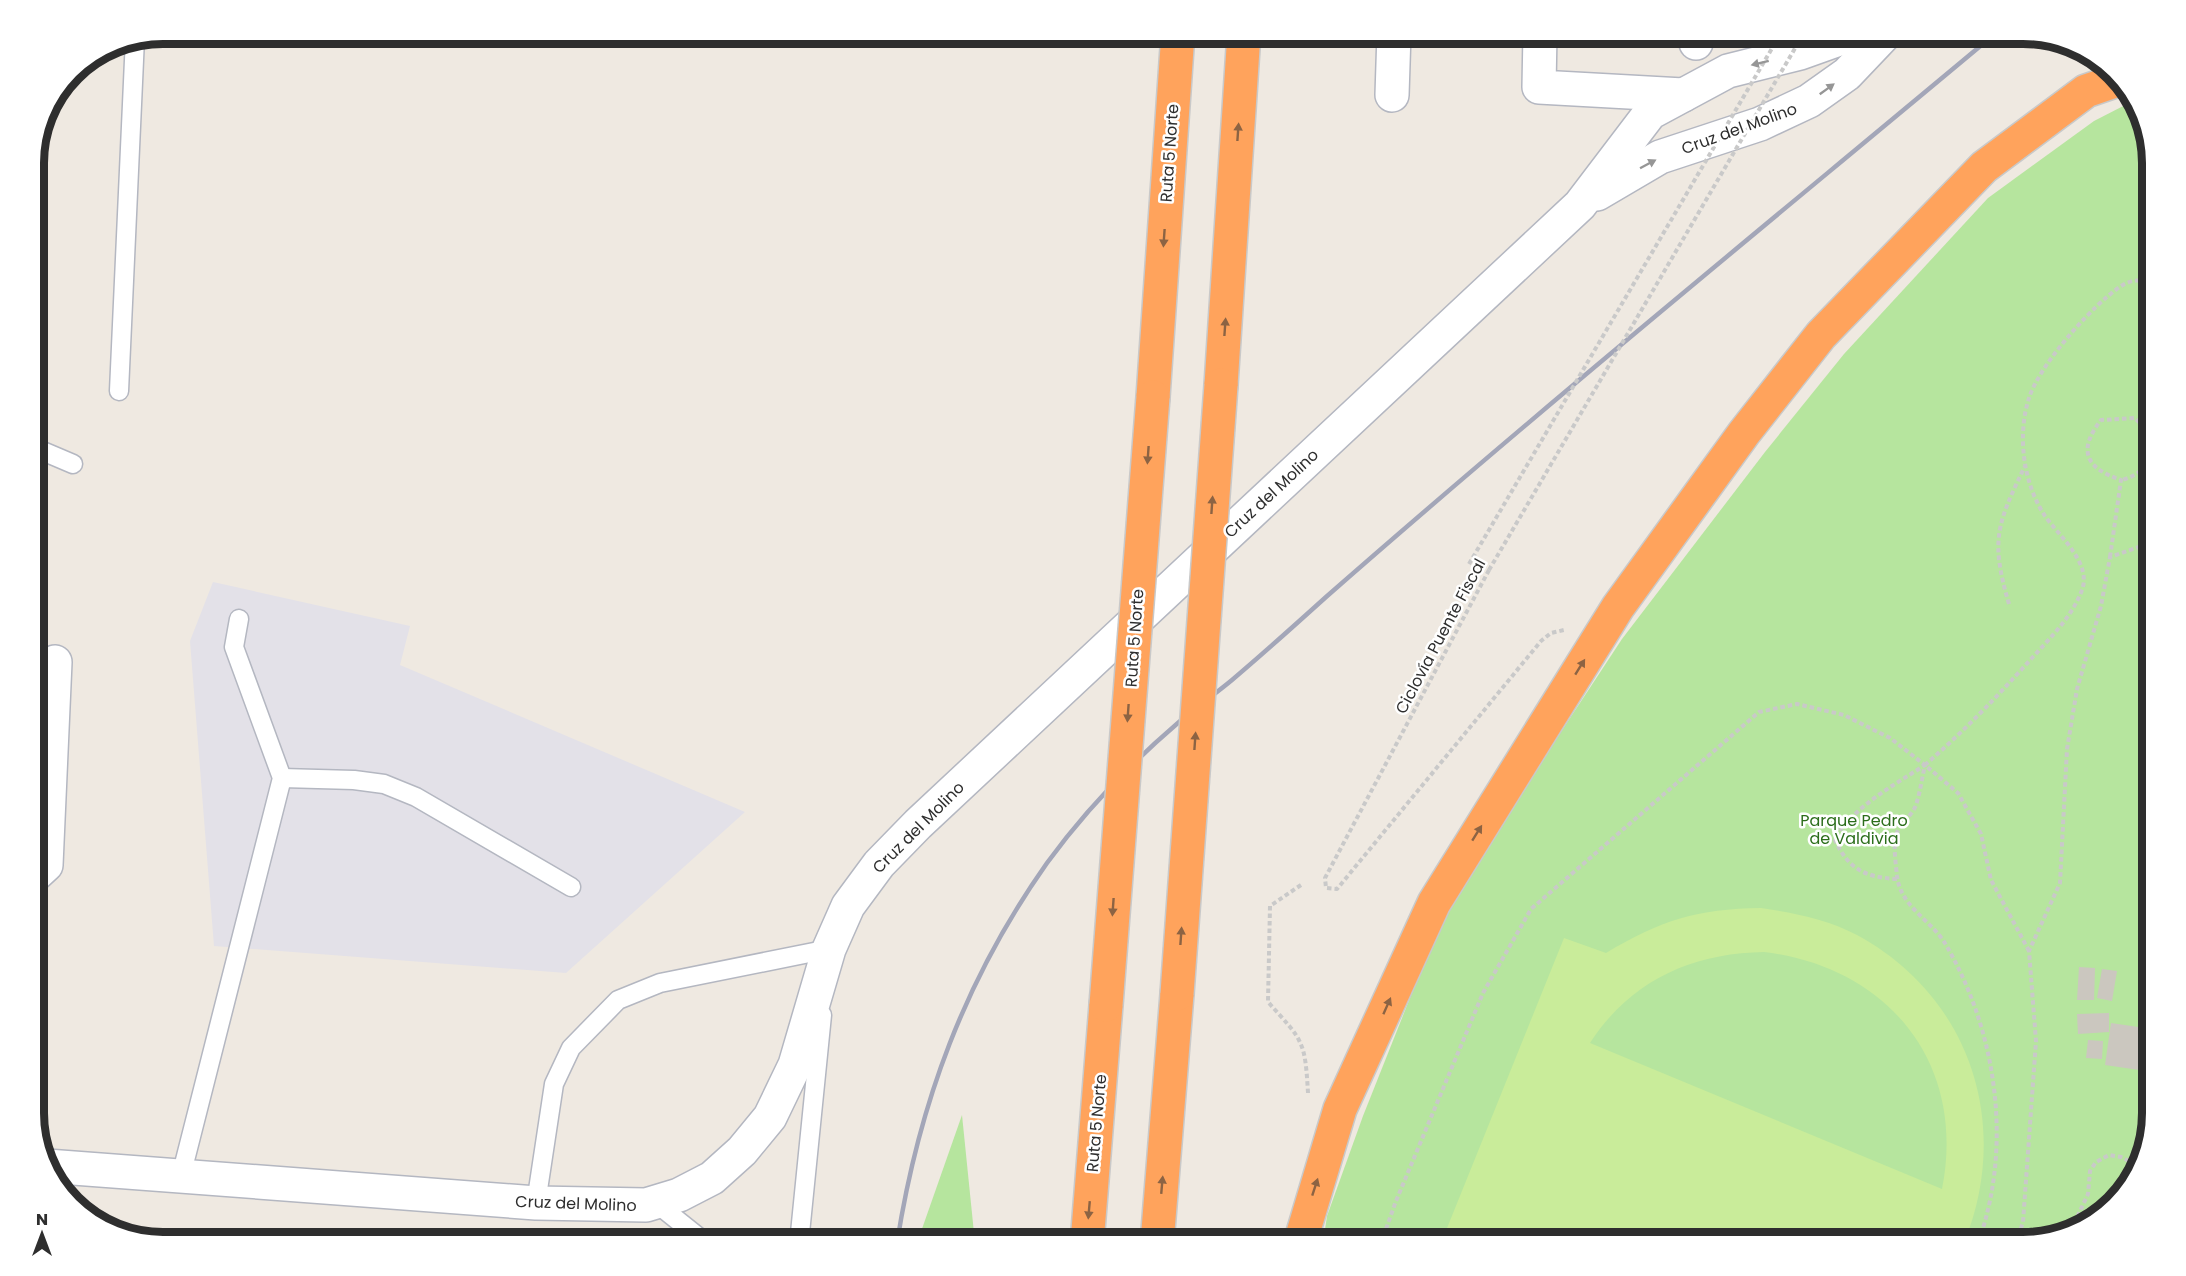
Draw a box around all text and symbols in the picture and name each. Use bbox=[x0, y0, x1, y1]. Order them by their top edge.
one-way arrow bbox=[1751, 59, 1769, 69]
one-way arrow bbox=[1819, 84, 1835, 95]
street label: Cruz del Molino bbox=[1678, 97, 1800, 160]
street label: Ruta 5 Norte bbox=[1155, 103, 1184, 203]
one-way arrow bbox=[1233, 123, 1242, 142]
one-way arrow bbox=[1640, 159, 1657, 169]
one-way arrow bbox=[1159, 229, 1168, 248]
one-way arrow bbox=[1220, 317, 1229, 336]
street label: Cruz del Molino bbox=[1219, 444, 1324, 543]
one-way arrow bbox=[1143, 446, 1153, 465]
one-way arrow bbox=[1207, 495, 1217, 514]
street label: Ciclovía Puente Fiscal bbox=[1390, 555, 1491, 718]
street label: Ruta 5 Norte bbox=[1120, 588, 1149, 688]
one-way arrow bbox=[1574, 659, 1585, 675]
one-way arrow bbox=[1123, 703, 1133, 722]
one-way arrow bbox=[1190, 732, 1200, 751]
street label: Cruz del Molino bbox=[867, 776, 969, 878]
park label: Parque Pedro de Valdivia bbox=[1800, 809, 1908, 850]
one-way arrow bbox=[1472, 825, 1483, 841]
one-way arrow bbox=[1108, 898, 1118, 917]
one-way arrow bbox=[1177, 926, 1186, 945]
one-way arrow bbox=[1383, 997, 1392, 1014]
street label: Ruta 5 Norte bbox=[1081, 1073, 1112, 1173]
one-way arrow bbox=[1157, 1175, 1167, 1194]
one-way arrow bbox=[1311, 1178, 1320, 1196]
street label: Cruz del Molino bbox=[515, 1190, 637, 1217]
one-way arrow bbox=[1085, 1201, 1094, 1220]
north arrow bbox=[12, 1204, 72, 1264]
text: N bbox=[36, 1208, 48, 1231]

